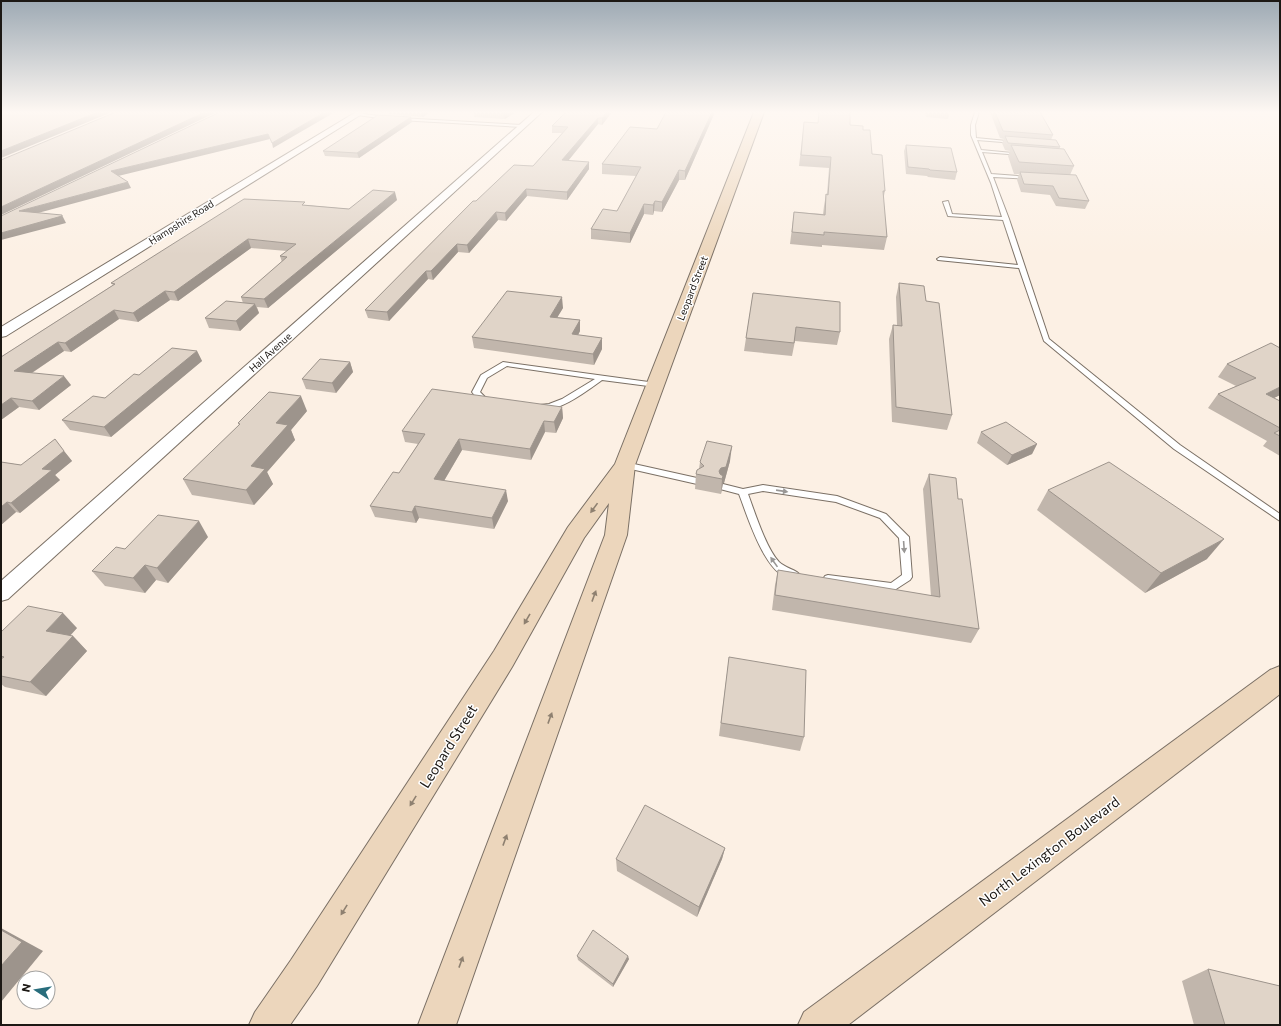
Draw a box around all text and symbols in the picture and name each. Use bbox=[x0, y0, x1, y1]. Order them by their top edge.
street label: Hampshire Road bbox=[146, 197, 216, 247]
street label: Leopard Street bbox=[674, 254, 710, 322]
street label: Hall Avenue bbox=[246, 330, 294, 374]
one-way arrow bbox=[776, 488, 788, 494]
one-way arrow bbox=[590, 503, 598, 514]
one-way arrow bbox=[901, 541, 908, 553]
one-way arrow bbox=[771, 556, 778, 567]
one-way arrow bbox=[591, 589, 597, 601]
one-way arrow bbox=[523, 613, 530, 625]
street label: Leopard Street bbox=[416, 701, 481, 791]
one-way arrow bbox=[547, 712, 553, 724]
street label: North Lexington Boulevard bbox=[975, 793, 1123, 909]
one-way arrow bbox=[410, 795, 417, 807]
one-way arrow bbox=[503, 834, 509, 846]
one-way arrow bbox=[340, 904, 347, 916]
one-way arrow bbox=[458, 956, 464, 968]
north arrow bbox=[16, 970, 56, 1010]
text: N bbox=[19, 982, 33, 993]

